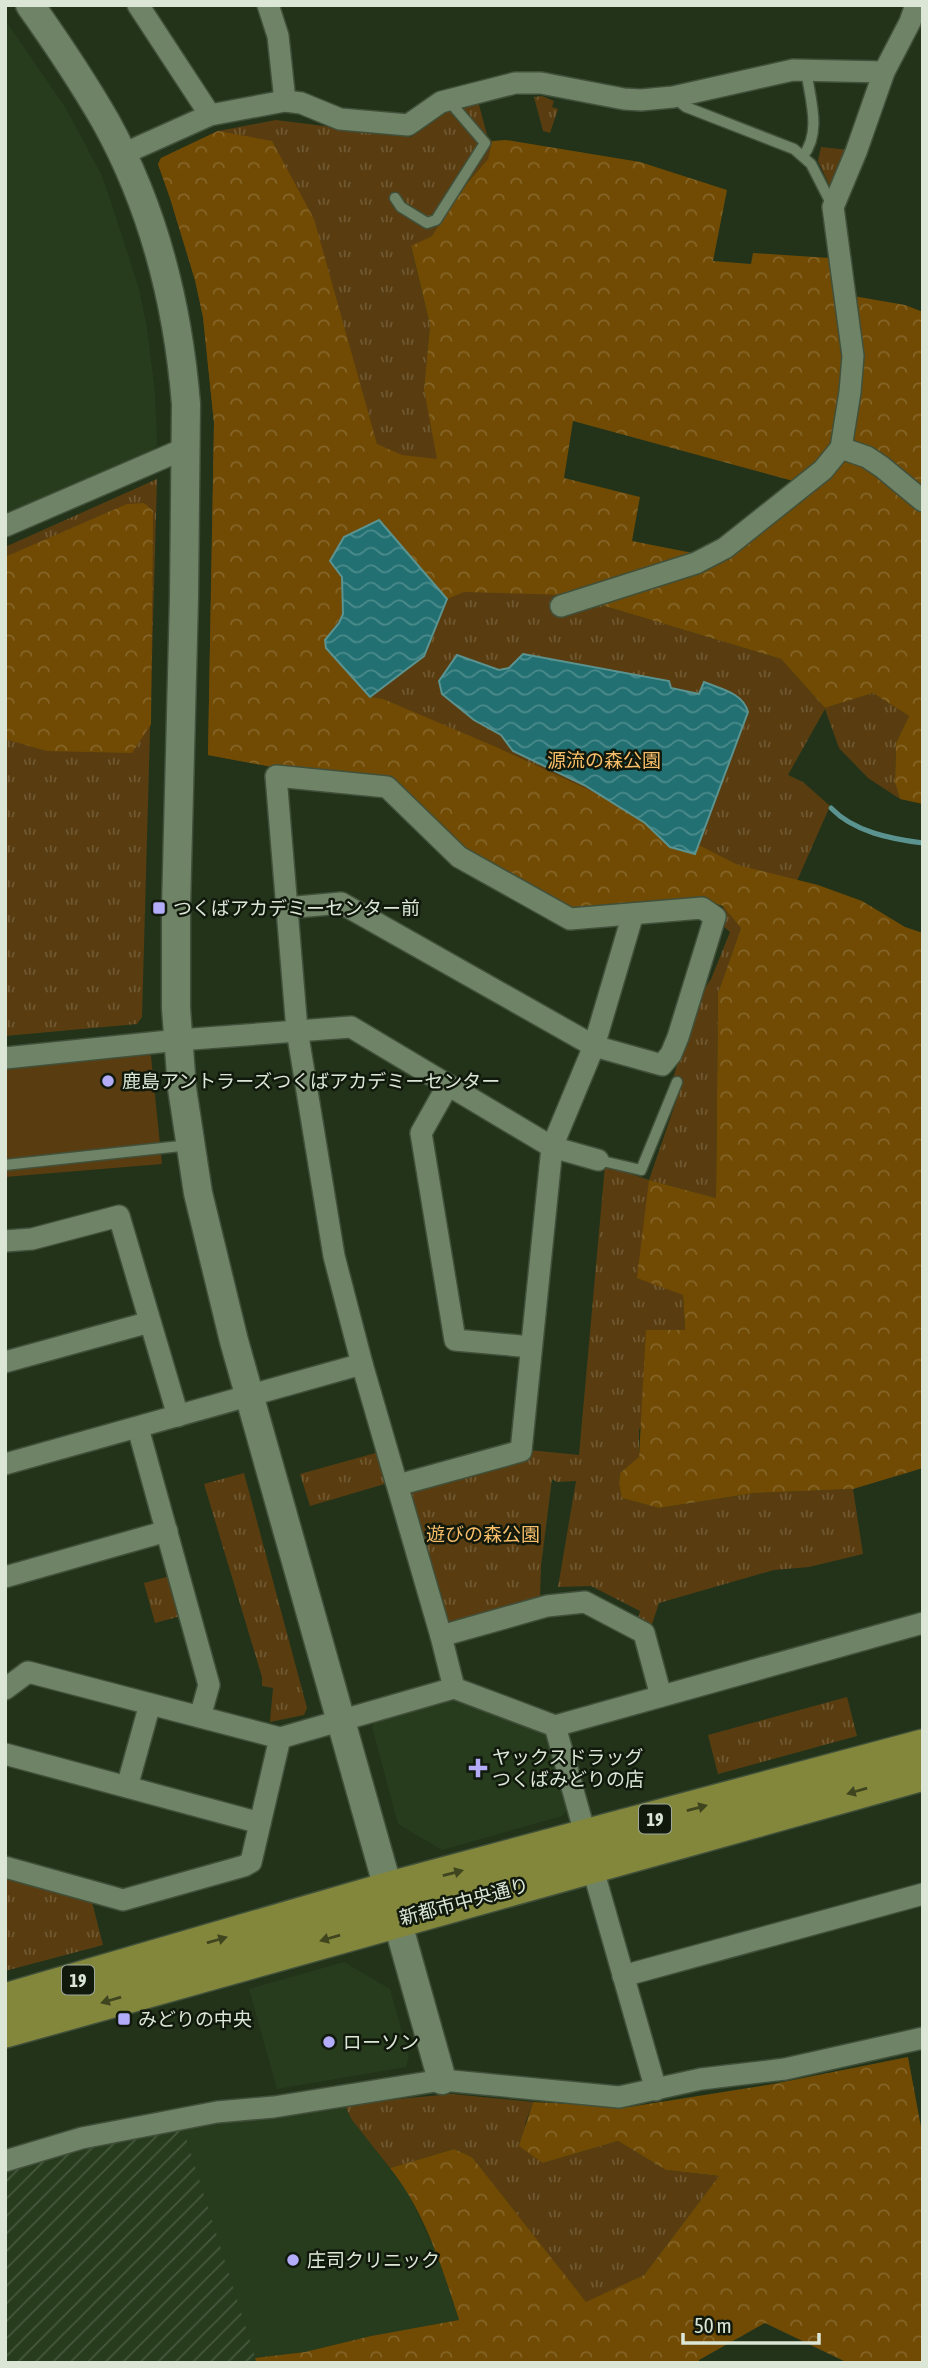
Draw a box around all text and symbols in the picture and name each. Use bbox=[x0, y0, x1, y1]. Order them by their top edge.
park label: 源流の森公園 bbox=[547, 749, 661, 771]
place label: つくばアカデミーセンター前 bbox=[173, 897, 420, 919]
marker: つくばアカデミーセンター前 bbox=[151, 900, 167, 916]
place label: 鹿島アントラーズつくばアカデミーセンター bbox=[122, 1070, 500, 1092]
marker: 鹿島アントラーズつくばアカデミーセンター bbox=[100, 1073, 116, 1089]
park label: 遊びの森公園 bbox=[426, 1523, 540, 1545]
place label: ヤックスドラッグ つくばみどりの店 bbox=[492, 1746, 644, 1790]
marker: ヤックスドラッグ つくばみどりの店 bbox=[470, 1760, 486, 1776]
one-way arrow bbox=[846, 1787, 867, 1797]
one-way arrow bbox=[686, 1802, 708, 1813]
road number: 19 bbox=[639, 1804, 671, 1833]
one-way arrow bbox=[443, 1867, 464, 1877]
street label: 新都市中央通り bbox=[397, 1873, 531, 1929]
one-way arrow bbox=[206, 1934, 228, 1945]
one-way arrow bbox=[319, 1934, 340, 1944]
road number: 19 bbox=[62, 1966, 94, 1994]
one-way arrow bbox=[100, 1996, 121, 2006]
place label: みどりの中央 bbox=[138, 2008, 252, 2030]
marker: みどりの中央 bbox=[116, 2011, 132, 2027]
place label: ローソン bbox=[343, 2031, 419, 2053]
marker: ローソン bbox=[321, 2034, 337, 2050]
place label: 庄司クリニック bbox=[307, 2249, 440, 2271]
marker: 庄司クリニック bbox=[285, 2252, 301, 2268]
scale bar bbox=[683, 2302, 820, 2346]
text: 50 m bbox=[694, 2313, 732, 2337]

